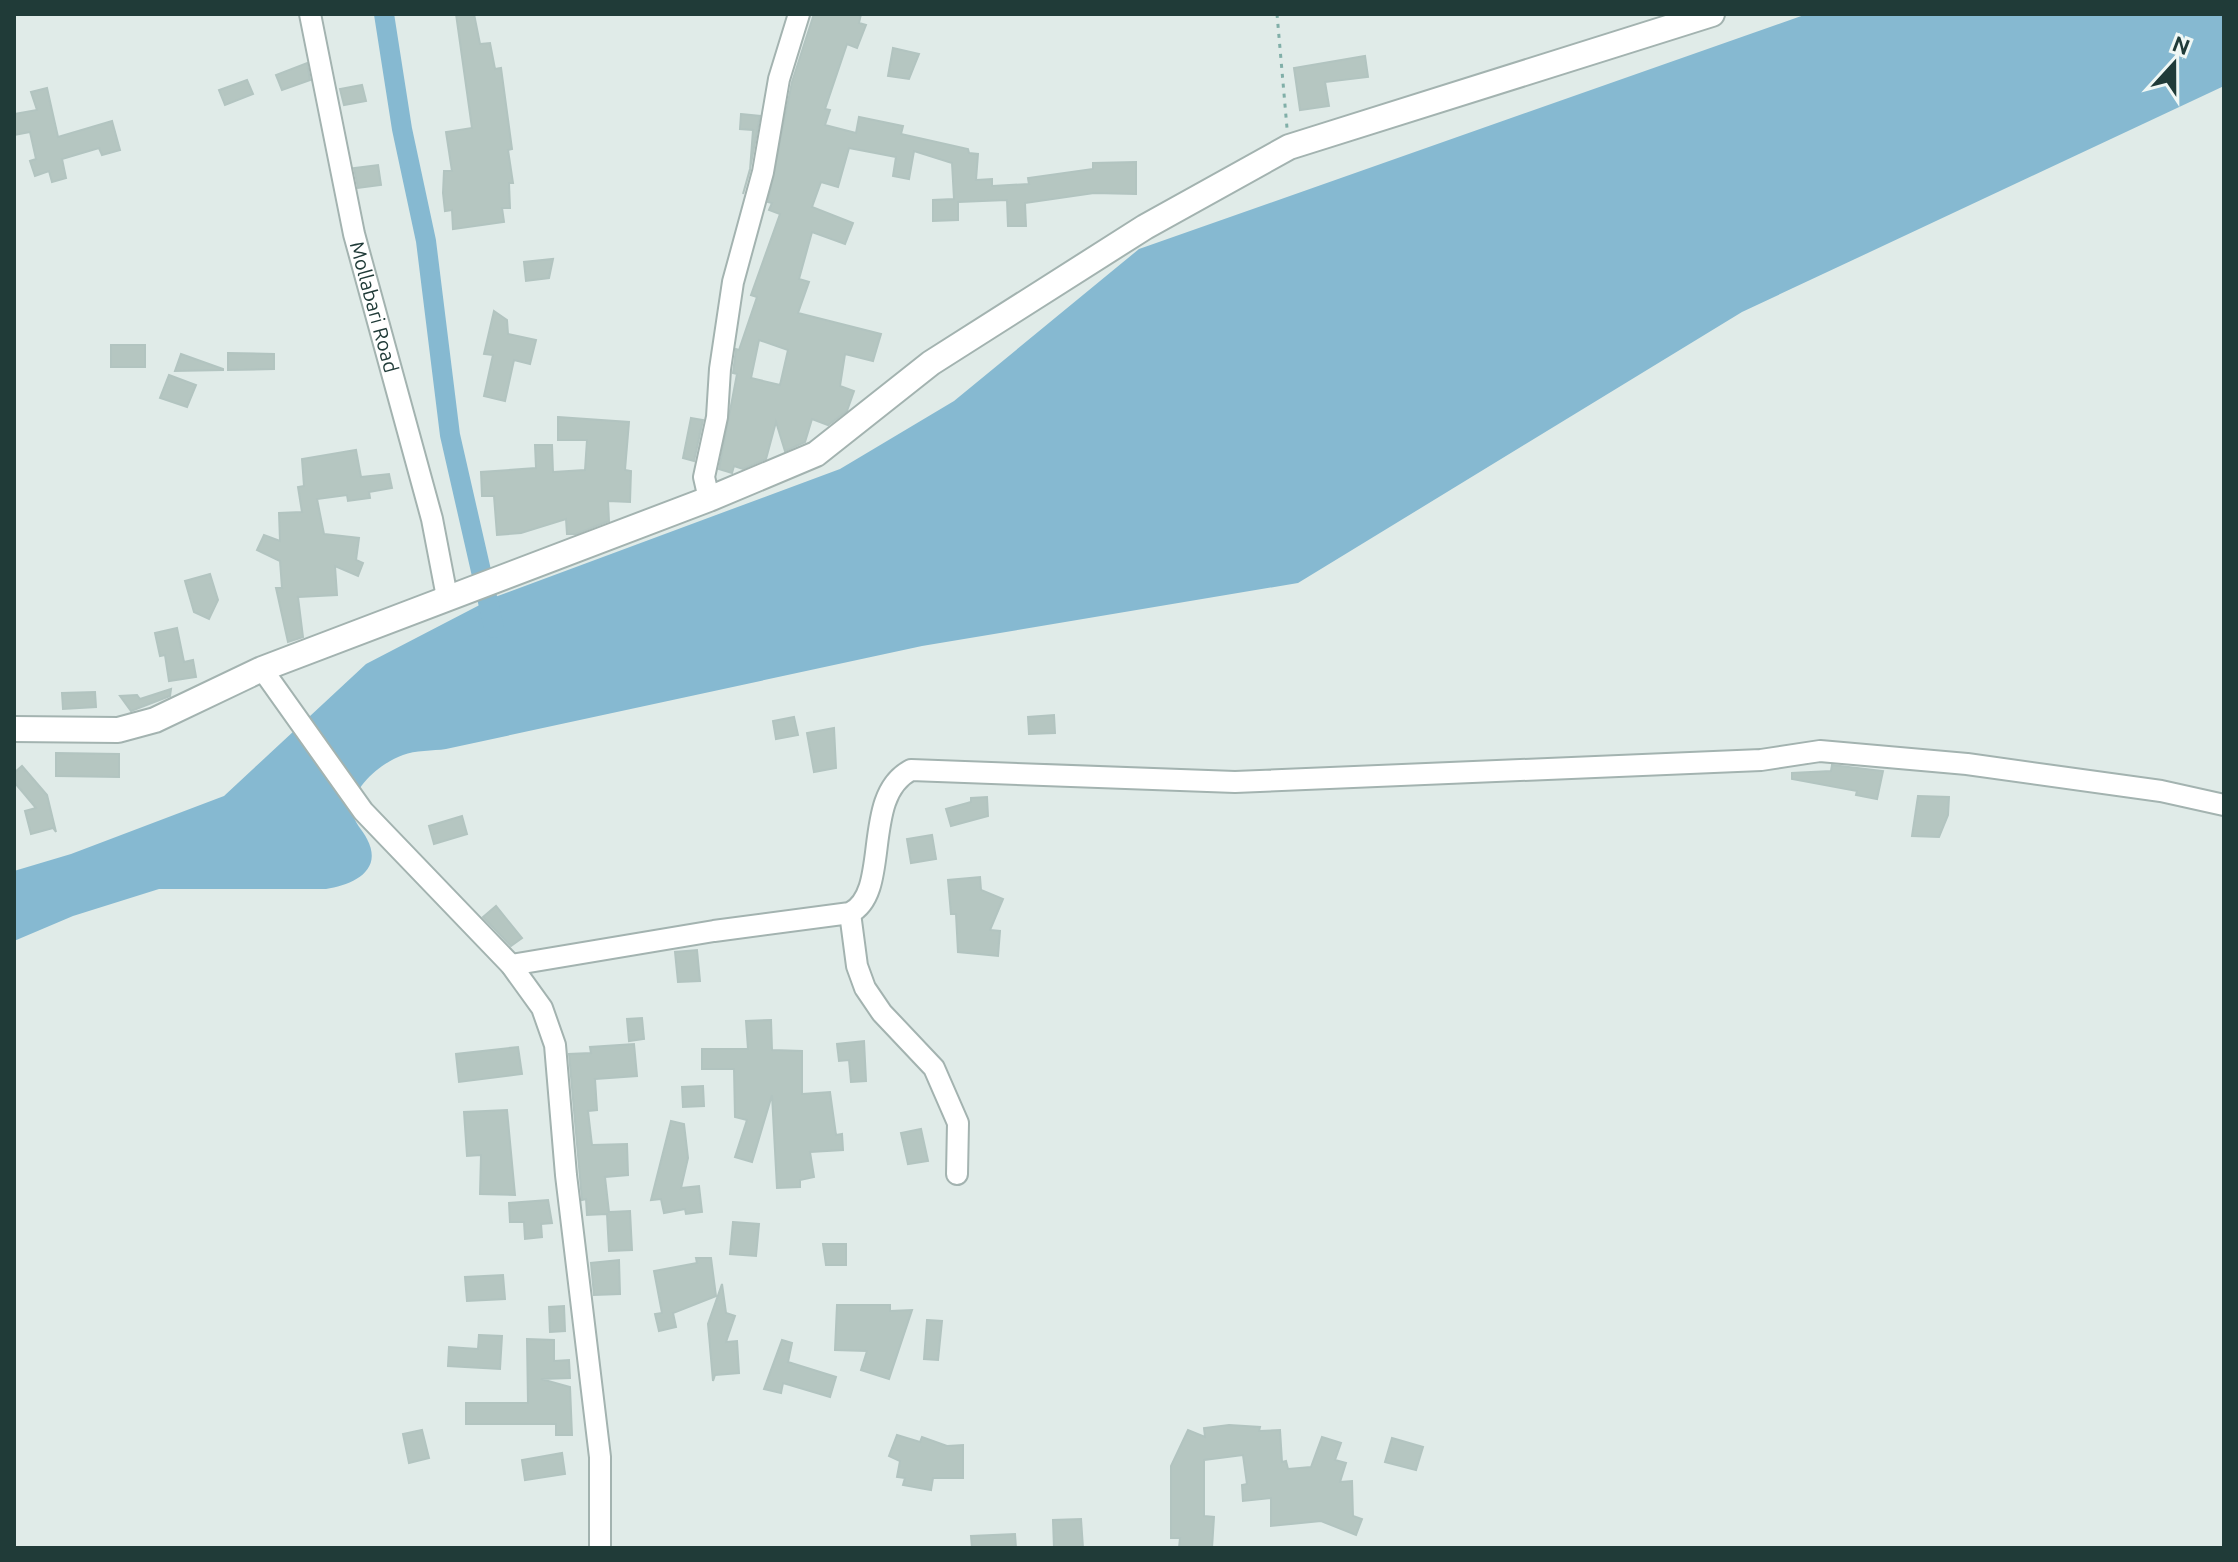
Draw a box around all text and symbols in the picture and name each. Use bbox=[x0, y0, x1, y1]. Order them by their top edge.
north arrow bbox=[2134, 24, 2214, 104]
text: N bbox=[2169, 30, 2193, 59]
street label: Mollabari Road bbox=[346, 239, 403, 375]

